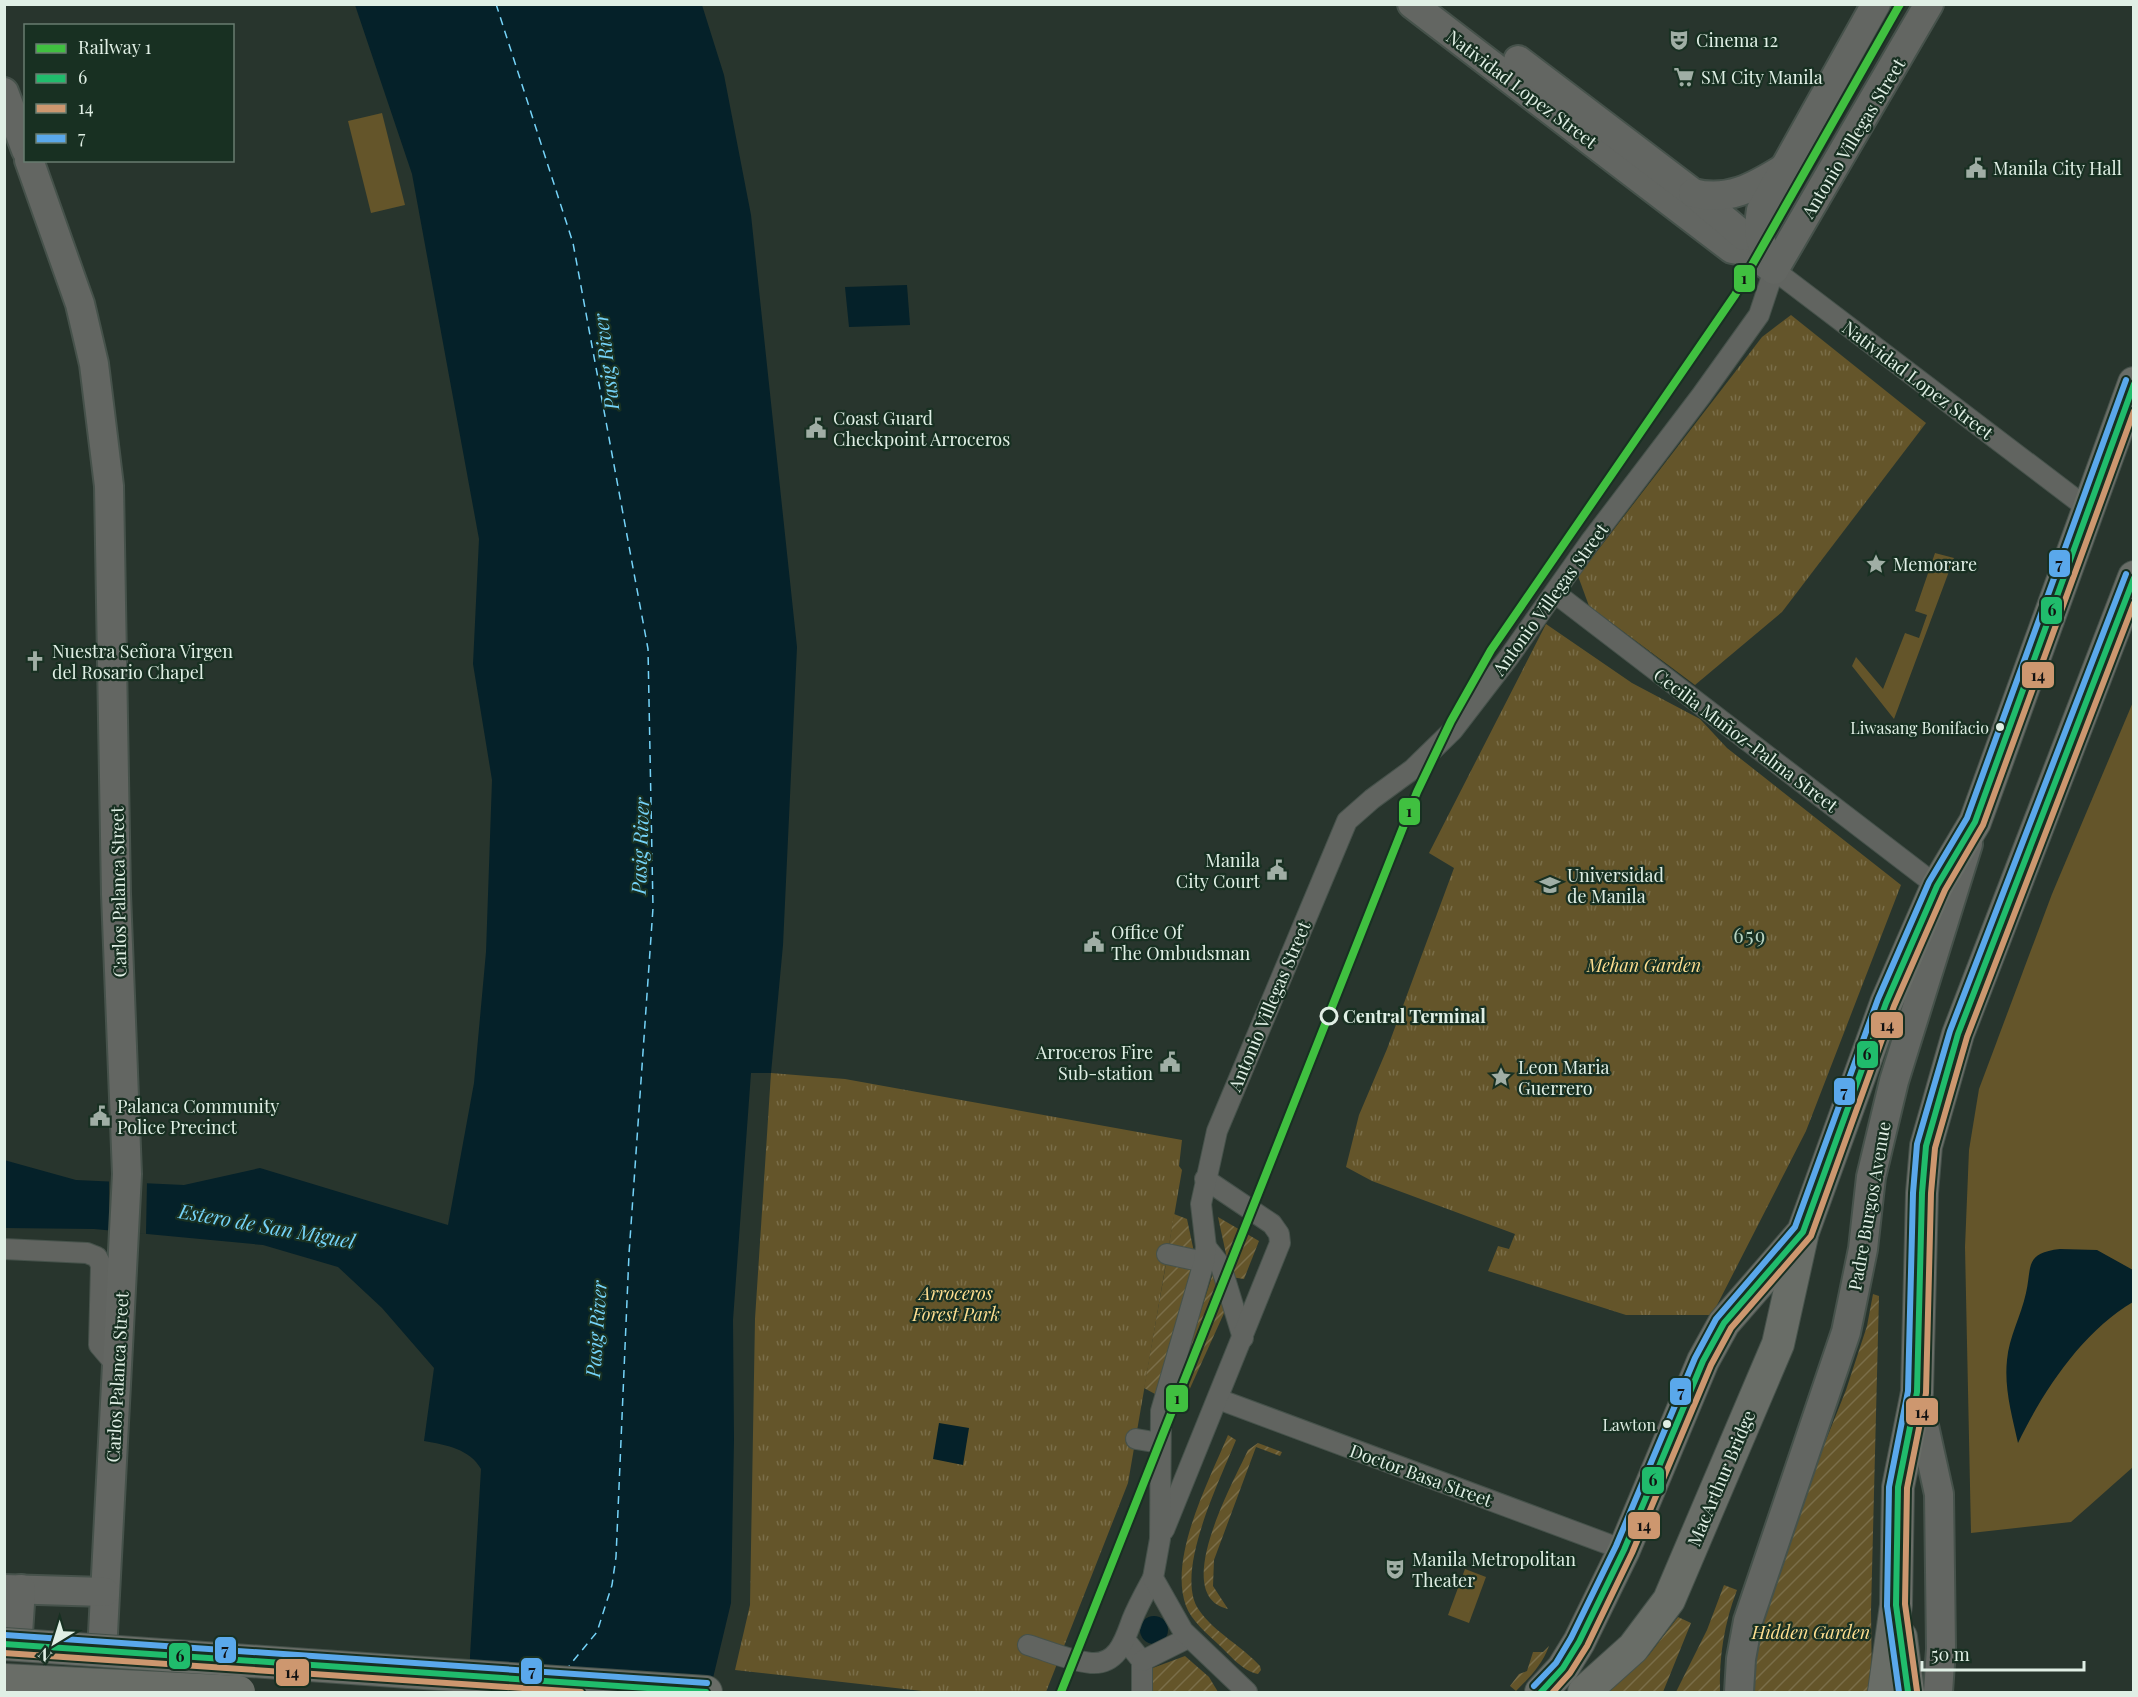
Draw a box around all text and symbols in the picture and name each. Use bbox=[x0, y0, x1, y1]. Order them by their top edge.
legend bbox=[24, 24, 234, 162]
street label: Natividad Lopez Street bbox=[1442, 24, 1603, 154]
theatre icon: Cinema 12 bbox=[1667, 28, 1691, 52]
place label: Cinema 12 bbox=[1696, 28, 1778, 52]
text: Railway 1 bbox=[78, 35, 152, 59]
street label: Antonio Villegas Street bbox=[1795, 53, 1911, 223]
text: 6 bbox=[78, 65, 87, 89]
supermarket icon: SM City Manila bbox=[1672, 65, 1696, 89]
place label: SM City Manila bbox=[1701, 65, 1823, 89]
text: 14 bbox=[78, 95, 94, 119]
text: 7 bbox=[78, 125, 86, 149]
public building icon: Manila City Hall bbox=[1964, 156, 1988, 180]
place label: Manila City Hall bbox=[1993, 156, 2122, 180]
line badge: 1 bbox=[1733, 264, 1756, 293]
text: 1 bbox=[1741, 267, 1747, 288]
water label: Pasig River bbox=[586, 311, 624, 413]
street label: Natividad Lopez Street bbox=[1838, 315, 1999, 445]
place label: Coast Guard Checkpoint Arroceros bbox=[833, 406, 1010, 451]
public building icon: Coast Guard Checkpoint Arroceros bbox=[804, 416, 828, 440]
street label: Antonio Villegas Street bbox=[1486, 518, 1614, 681]
line badge: 7 bbox=[2048, 549, 2071, 578]
place icon: Memorare bbox=[1864, 552, 1888, 576]
place label: Memorare bbox=[1893, 552, 1977, 576]
text: 7 bbox=[2055, 553, 2063, 574]
line badge: 6 bbox=[2040, 596, 2063, 625]
text: 6 bbox=[2048, 599, 2057, 620]
place label: Nuestra Señora Virgen del Rosario Chapel bbox=[52, 639, 233, 684]
church icon: Nuestra Señora Virgen del Rosario Chapel bbox=[23, 649, 47, 673]
line badge: 14 bbox=[2021, 661, 2055, 689]
street label: Cecilia Muñoz-Palma Street bbox=[1649, 663, 1844, 818]
text: 14 bbox=[2031, 664, 2045, 685]
place label: Liwasang Bonifacio bbox=[1850, 717, 1989, 738]
marker: Liwasang Bonifacio bbox=[1994, 721, 2006, 733]
water label: Pasig River bbox=[624, 796, 654, 896]
line badge: 1 bbox=[1398, 797, 1421, 826]
text: 1 bbox=[1406, 800, 1412, 821]
street label: Carlos Palanca Street bbox=[104, 806, 131, 978]
place label: Manila City Court bbox=[1176, 848, 1261, 893]
public building icon: Manila City Court bbox=[1265, 858, 1289, 882]
place label: Universidad de Manila bbox=[1567, 863, 1665, 908]
school or university icon: Universidad de Manila bbox=[1538, 873, 1562, 897]
street label: Antonio Villegas Street bbox=[1222, 917, 1316, 1096]
place label: Office Of The Ombudsman bbox=[1111, 920, 1251, 965]
district label: 659 bbox=[1733, 921, 1767, 948]
public building icon: Office Of The Ombudsman bbox=[1082, 930, 1106, 954]
park label: Mehan Garden bbox=[1586, 953, 1701, 977]
place label: Central Terminal bbox=[1343, 1004, 1486, 1028]
marker: Central Terminal bbox=[1320, 1007, 1338, 1025]
line badge: 14 bbox=[1870, 1011, 1904, 1039]
text: 14 bbox=[1880, 1014, 1894, 1035]
place label: Arroceros Fire Sub-station bbox=[1035, 1040, 1153, 1085]
line badge: 6 bbox=[1856, 1040, 1879, 1069]
text: 6 bbox=[1863, 1043, 1872, 1064]
public building icon: Arroceros Fire Sub-station bbox=[1158, 1050, 1182, 1074]
place label: Leon Maria Guerrero bbox=[1518, 1055, 1610, 1100]
place icon: Leon Maria Guerrero bbox=[1489, 1065, 1513, 1089]
line badge: 7 bbox=[1833, 1077, 1856, 1106]
text: 7 bbox=[1840, 1081, 1848, 1102]
place label: Palanca Community Police Precinct bbox=[117, 1094, 279, 1139]
public building icon: Palanca Community Police Precinct bbox=[88, 1104, 112, 1128]
street label: Padre Burgos Avenue bbox=[1842, 1120, 1896, 1292]
water label: Estero de San Miguel bbox=[176, 1196, 359, 1254]
water label: Pasig River bbox=[578, 1278, 612, 1379]
park label: Arroceros Forest Park bbox=[911, 1281, 1000, 1326]
street label: Carlos Palanca Street bbox=[101, 1290, 133, 1463]
line badge: 7 bbox=[1669, 1377, 1692, 1406]
text: 7 bbox=[1677, 1381, 1685, 1402]
line badge: 1 bbox=[1165, 1384, 1189, 1413]
text: 1 bbox=[1174, 1387, 1180, 1408]
line badge: 14 bbox=[1905, 1397, 1939, 1426]
text: 14 bbox=[1915, 1401, 1929, 1422]
street label: MacArthur Bridge bbox=[1682, 1406, 1760, 1550]
place label: Lawton bbox=[1602, 1414, 1656, 1435]
marker: Lawton bbox=[1661, 1418, 1673, 1430]
street label: Doctor Basa Street bbox=[1347, 1438, 1496, 1512]
line badge: 6 bbox=[1641, 1466, 1665, 1495]
text: 6 bbox=[1649, 1469, 1658, 1490]
line badge: 14 bbox=[1627, 1511, 1661, 1540]
text: 14 bbox=[1637, 1514, 1651, 1535]
place label: Manila Metropolitan Theater bbox=[1412, 1547, 1576, 1592]
theatre icon: Manila Metropolitan Theater bbox=[1383, 1557, 1407, 1581]
north arrow bbox=[24, 1613, 84, 1673]
park label: Hidden Garden bbox=[1751, 1620, 1870, 1644]
scale bar bbox=[1922, 1634, 2084, 1672]
line badge: 7 bbox=[214, 1636, 237, 1664]
text: 7 bbox=[221, 1639, 229, 1660]
line badge: 6 bbox=[168, 1642, 191, 1670]
text: 50 m bbox=[1931, 1642, 1970, 1666]
text: N bbox=[33, 1643, 55, 1667]
text: 6 bbox=[176, 1645, 185, 1666]
line badge: 7 bbox=[520, 1657, 543, 1685]
line badge: 14 bbox=[275, 1658, 310, 1687]
text: 7 bbox=[528, 1660, 536, 1681]
text: 14 bbox=[285, 1661, 299, 1682]

